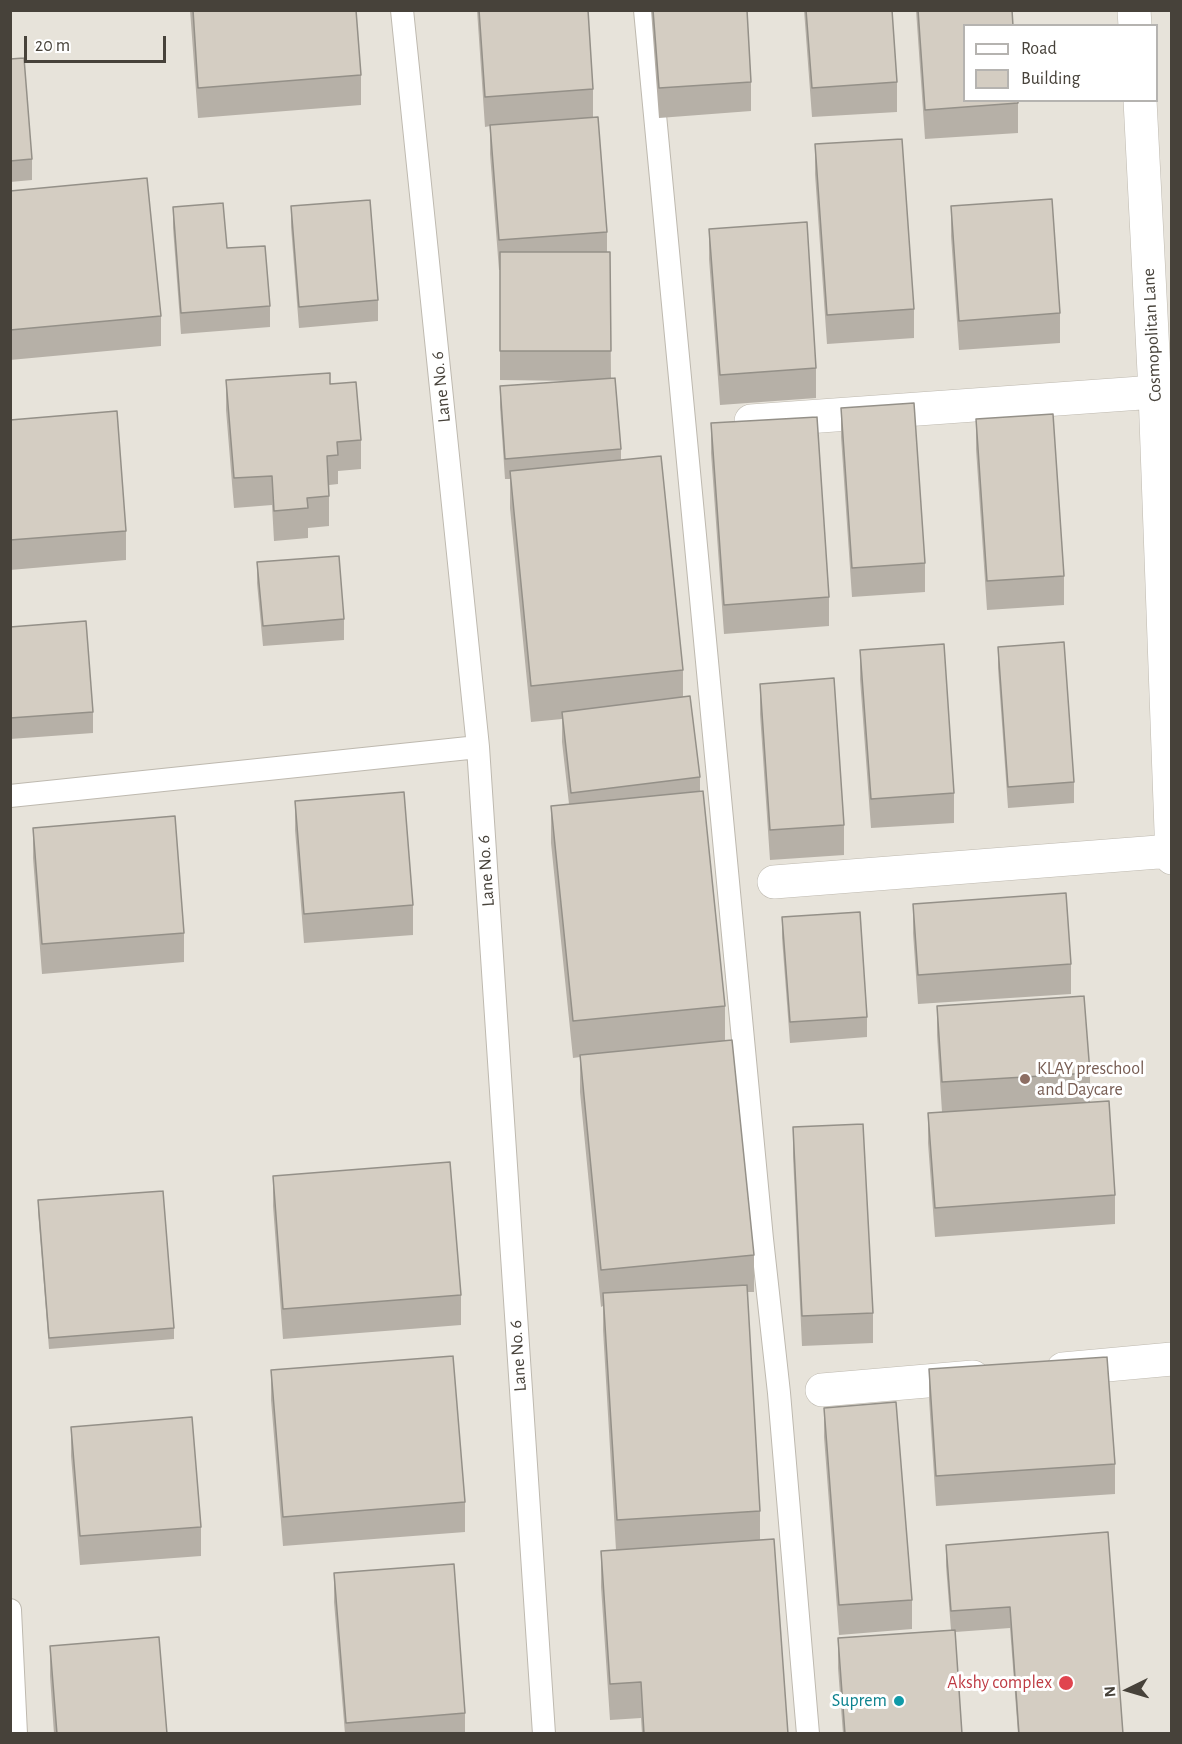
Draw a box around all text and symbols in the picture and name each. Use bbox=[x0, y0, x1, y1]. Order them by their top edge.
scale bar bbox=[27, 24, 170, 62]
legend bbox=[963, 24, 1158, 102]
text: 20 m bbox=[35, 37, 70, 55]
text: Road bbox=[1021, 40, 1057, 58]
text: Building bbox=[1021, 70, 1080, 88]
street label: Cosmopolitan Lane bbox=[1138, 268, 1166, 402]
street label: Lane No. 6 bbox=[427, 350, 455, 424]
street label: Lane No. 6 bbox=[473, 835, 499, 907]
place label: KLAY preschool and Daycare bbox=[1037, 1058, 1144, 1100]
marker: KLAY preschool and Daycare bbox=[1018, 1072, 1032, 1086]
street label: Lane No. 6 bbox=[505, 1320, 531, 1392]
north arrow bbox=[1098, 1660, 1158, 1720]
place label: Akshy complex bbox=[947, 1672, 1052, 1694]
marker: Akshy complex bbox=[1057, 1674, 1075, 1692]
text: N bbox=[1102, 1685, 1119, 1698]
place label: Suprem bbox=[832, 1690, 887, 1712]
marker: Suprem bbox=[892, 1694, 906, 1708]

